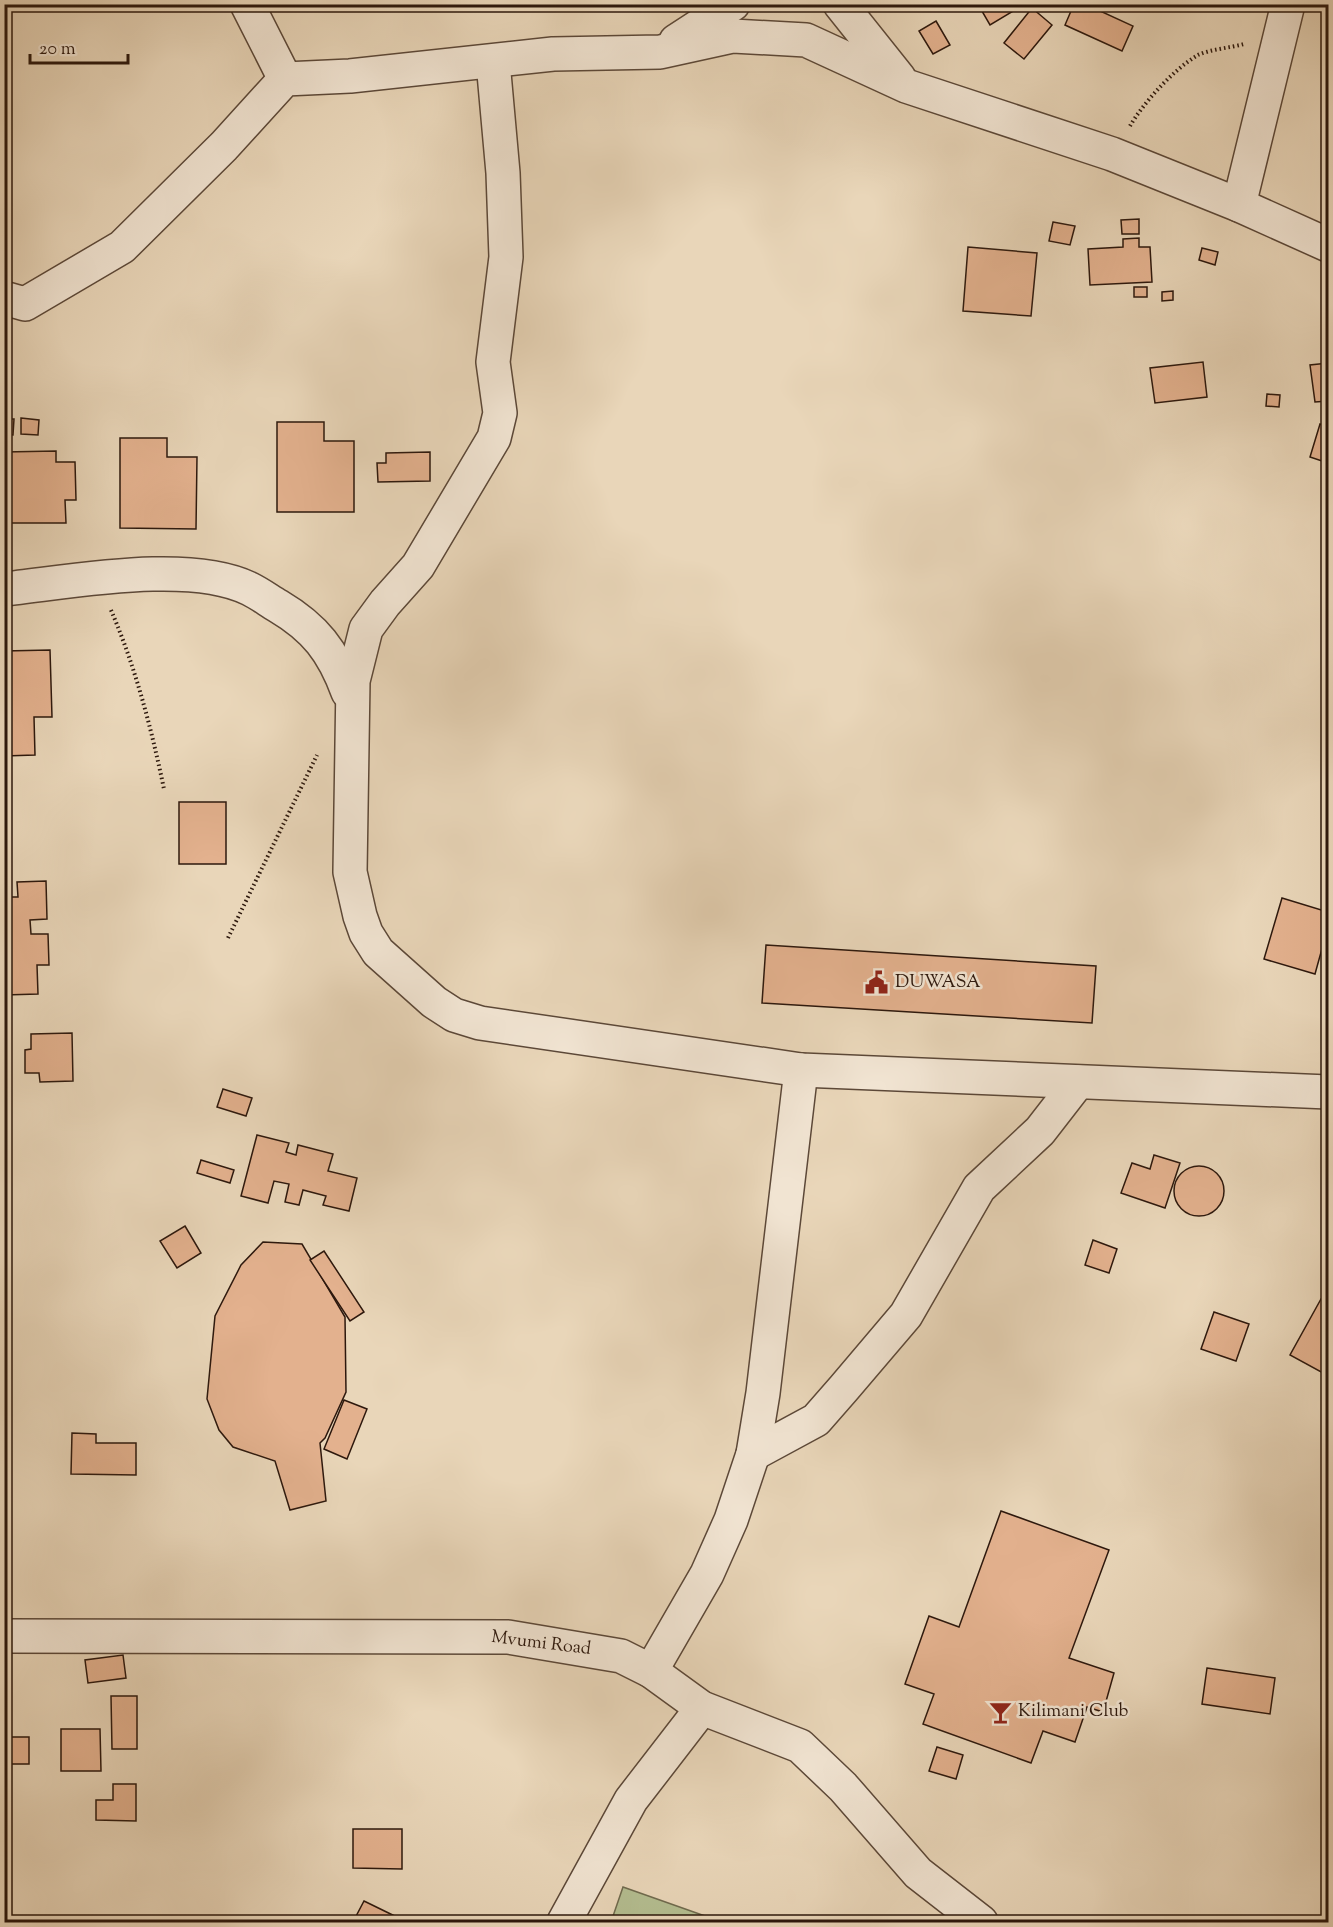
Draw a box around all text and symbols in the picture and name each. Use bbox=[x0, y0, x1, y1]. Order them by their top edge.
scale bar bbox=[30, 27, 128, 65]
text: 20 m bbox=[39, 37, 76, 63]
public building icon: DUWASA bbox=[864, 970, 890, 996]
place label: DUWASA bbox=[895, 970, 981, 996]
street label: Mvumi Road bbox=[490, 1625, 592, 1663]
bar icon: Kilimani Club bbox=[987, 1699, 1013, 1725]
place label: Kilimani Club bbox=[1018, 1699, 1129, 1725]

